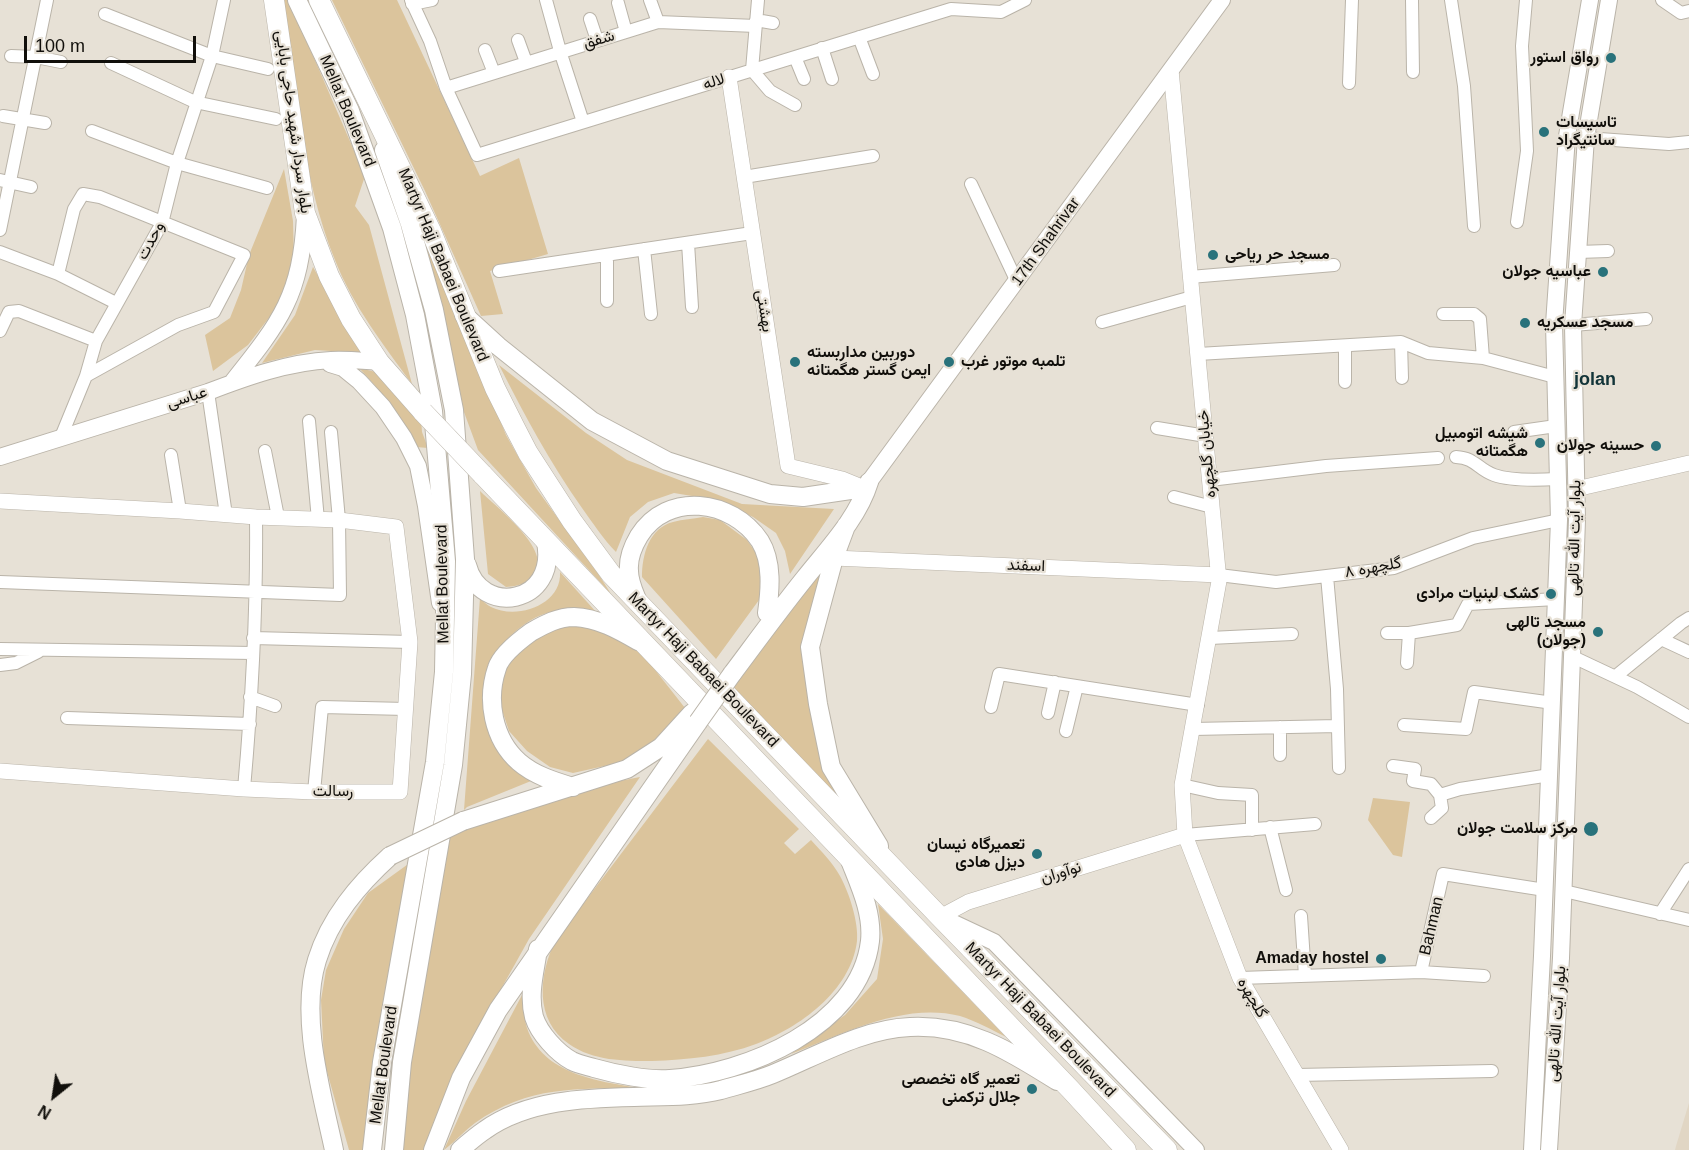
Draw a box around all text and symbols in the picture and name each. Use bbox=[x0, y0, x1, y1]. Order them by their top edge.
scale bar bbox=[27, 24, 200, 62]
street label: شفق bbox=[581, 26, 617, 54]
street label: بلوار سردار شهید حاجی بابایی bbox=[271, 29, 315, 215]
text: 100 m bbox=[35, 36, 85, 56]
place label: رواق استور bbox=[1530, 48, 1599, 68]
marker: رواق استور bbox=[1604, 51, 1618, 65]
street label: Mellat Boulevard bbox=[315, 52, 379, 170]
street label: لاله bbox=[701, 70, 727, 94]
place label: تاسیسات سانتیگراد bbox=[1556, 113, 1617, 151]
marker: تاسیسات سانتیگراد bbox=[1537, 125, 1551, 139]
street label: Martyr Haji Babaei Boulevard bbox=[394, 165, 492, 365]
street label: 17th Shahrivar bbox=[1008, 194, 1084, 290]
street label: وحدت bbox=[133, 219, 169, 263]
place label: مسجد حر ریاحی bbox=[1225, 245, 1330, 265]
marker: مسجد حر ریاحی bbox=[1206, 248, 1220, 262]
place label: عباسیه جولان bbox=[1502, 262, 1591, 282]
marker: عباسیه جولان bbox=[1596, 265, 1610, 279]
street label: بهشتی bbox=[751, 289, 777, 333]
place label: مسجد عسکریه bbox=[1537, 313, 1633, 333]
marker: مسجد عسکریه bbox=[1518, 316, 1532, 330]
place label: دوربین مداربسته ایمن گستر هگمتانه bbox=[807, 343, 931, 381]
place label: تلمبه موتور غرب bbox=[961, 352, 1066, 372]
marker: دوربین مداربسته ایمن گستر هگمتانه bbox=[788, 355, 802, 369]
marker: تلمبه موتور غرب bbox=[942, 355, 956, 369]
district label: jolan bbox=[1574, 369, 1616, 391]
street label: عباسی bbox=[164, 383, 210, 413]
street label: خیابان گلچهره bbox=[1194, 409, 1220, 499]
place label: شیشه اتومبیل هگمتانه bbox=[1435, 424, 1528, 462]
marker: شیشه اتومبیل هگمتانه bbox=[1533, 436, 1547, 450]
place label: حسینه جولان bbox=[1557, 436, 1644, 456]
marker: حسینه جولان bbox=[1649, 439, 1663, 453]
street label: بلوار آیت الله تالهی bbox=[1564, 480, 1586, 596]
street label: Mellat Boulevard bbox=[432, 524, 454, 644]
street label: گلچهره ۸ bbox=[1343, 554, 1403, 582]
street label: اسفند bbox=[1007, 556, 1045, 576]
place label: کشک لبنیات مرادی bbox=[1416, 584, 1539, 604]
marker: کشک لبنیات مرادی bbox=[1544, 587, 1558, 601]
street label: Martyr Haji Babaei Boulevard bbox=[624, 588, 782, 752]
place label: مسجد تالهی (جولان) bbox=[1506, 613, 1586, 651]
marker: مسجد تالهی (جولان) bbox=[1591, 625, 1605, 639]
street label: رسالت bbox=[313, 782, 353, 802]
place label: مرکز سلامت جولان bbox=[1457, 819, 1578, 839]
marker: مرکز سلامت جولان bbox=[1582, 820, 1600, 838]
place label: تعمیرگاه نیسان دیزل هادی bbox=[927, 835, 1025, 873]
marker: تعمیرگاه نیسان دیزل هادی bbox=[1030, 847, 1044, 861]
street label: نوآوران bbox=[1038, 858, 1084, 888]
street label: Bahman bbox=[1416, 895, 1448, 957]
street label: Martyr Haji Babaei Boulevard bbox=[961, 938, 1119, 1102]
place label: Amaday hostel bbox=[1255, 949, 1369, 969]
marker: Amaday hostel bbox=[1374, 952, 1388, 966]
street label: بلوار آیت الله تالهی bbox=[1543, 965, 1571, 1083]
street label: گلچهره bbox=[1233, 974, 1271, 1022]
street label: Mellat Boulevard bbox=[366, 1005, 402, 1125]
north arrow bbox=[24, 1066, 84, 1126]
place label: تعمیر گاه تخصصی جلال ترکمنی bbox=[902, 1070, 1020, 1108]
marker: تعمیر گاه تخصصی جلال ترکمنی bbox=[1025, 1082, 1039, 1096]
text: N bbox=[35, 1102, 54, 1122]

